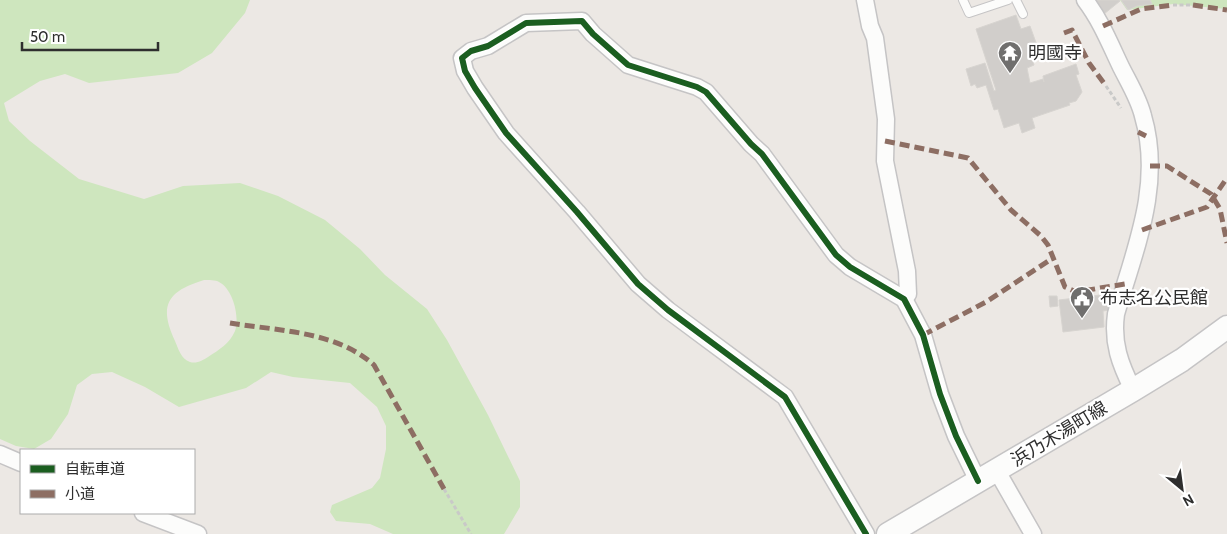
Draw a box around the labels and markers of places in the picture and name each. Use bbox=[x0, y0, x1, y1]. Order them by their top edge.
temple icon: 明國寺 bbox=[997, 40, 1023, 74]
place label: 明國寺 bbox=[1028, 42, 1082, 64]
public building icon: 布志名公民館 bbox=[1069, 285, 1095, 319]
place label: 布志名公民館 bbox=[1100, 287, 1208, 309]

